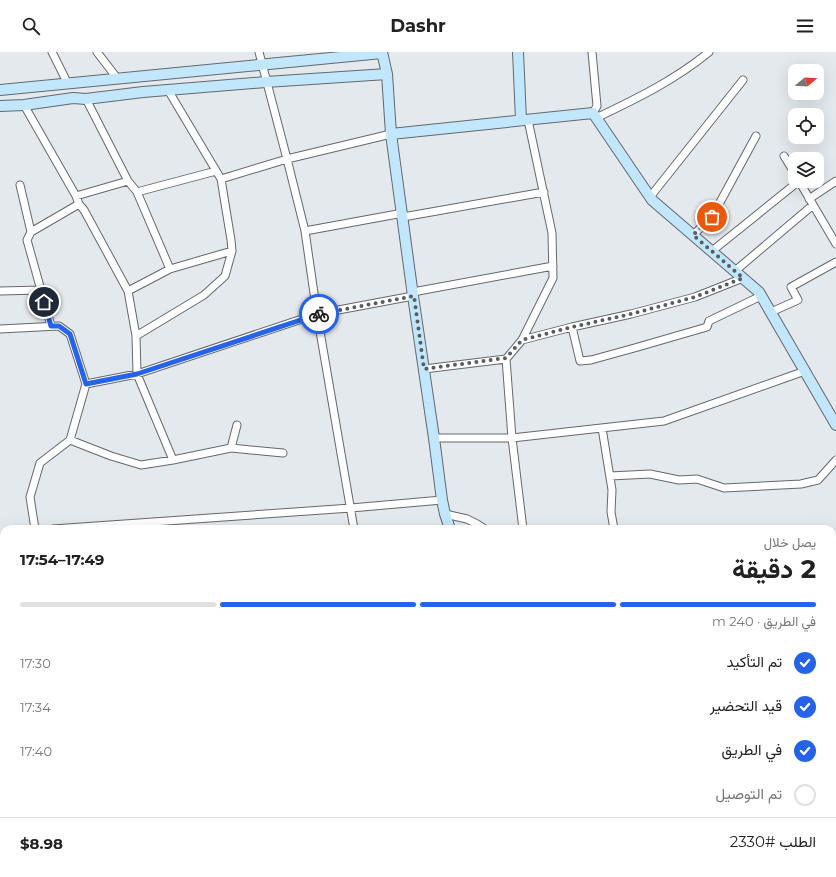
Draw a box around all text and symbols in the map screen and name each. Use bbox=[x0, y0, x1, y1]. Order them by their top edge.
icon: search bbox=[20, 15, 42, 37]
text: Dashr bbox=[390, 15, 446, 37]
icon: menu bbox=[794, 15, 816, 37]
north arrow bbox=[788, 64, 824, 100]
map controls bbox=[788, 64, 824, 188]
button: locate bbox=[788, 108, 824, 144]
button: layers bbox=[788, 152, 824, 188]
pin bbox=[695, 200, 729, 234]
icon: bag bbox=[701, 206, 723, 228]
pin bbox=[27, 285, 61, 319]
icon: home bbox=[33, 291, 55, 313]
courier bbox=[299, 294, 339, 334]
icon: bike bbox=[308, 303, 330, 325]
text: يصل خلال bbox=[764, 534, 816, 550]
text: 17:49–17:54 bbox=[20, 550, 104, 569]
text: 2 دقيقة bbox=[732, 553, 816, 585]
text: في الطريق · 240 m bbox=[712, 613, 816, 629]
text: تم التأكيد bbox=[726, 652, 782, 671]
icon: check bbox=[794, 652, 816, 674]
text: 17:30 bbox=[20, 655, 51, 671]
text: قيد التحضير bbox=[710, 696, 782, 715]
icon: check bbox=[794, 696, 816, 718]
text: 17:34 bbox=[20, 699, 51, 715]
text: في الطريق bbox=[722, 740, 782, 759]
icon: check bbox=[794, 740, 816, 762]
text: 17:40 bbox=[20, 743, 52, 759]
text: تم التوصيل bbox=[716, 784, 782, 803]
text: الطلب #2330 bbox=[730, 832, 816, 851]
text: $8.98 bbox=[20, 834, 63, 853]

